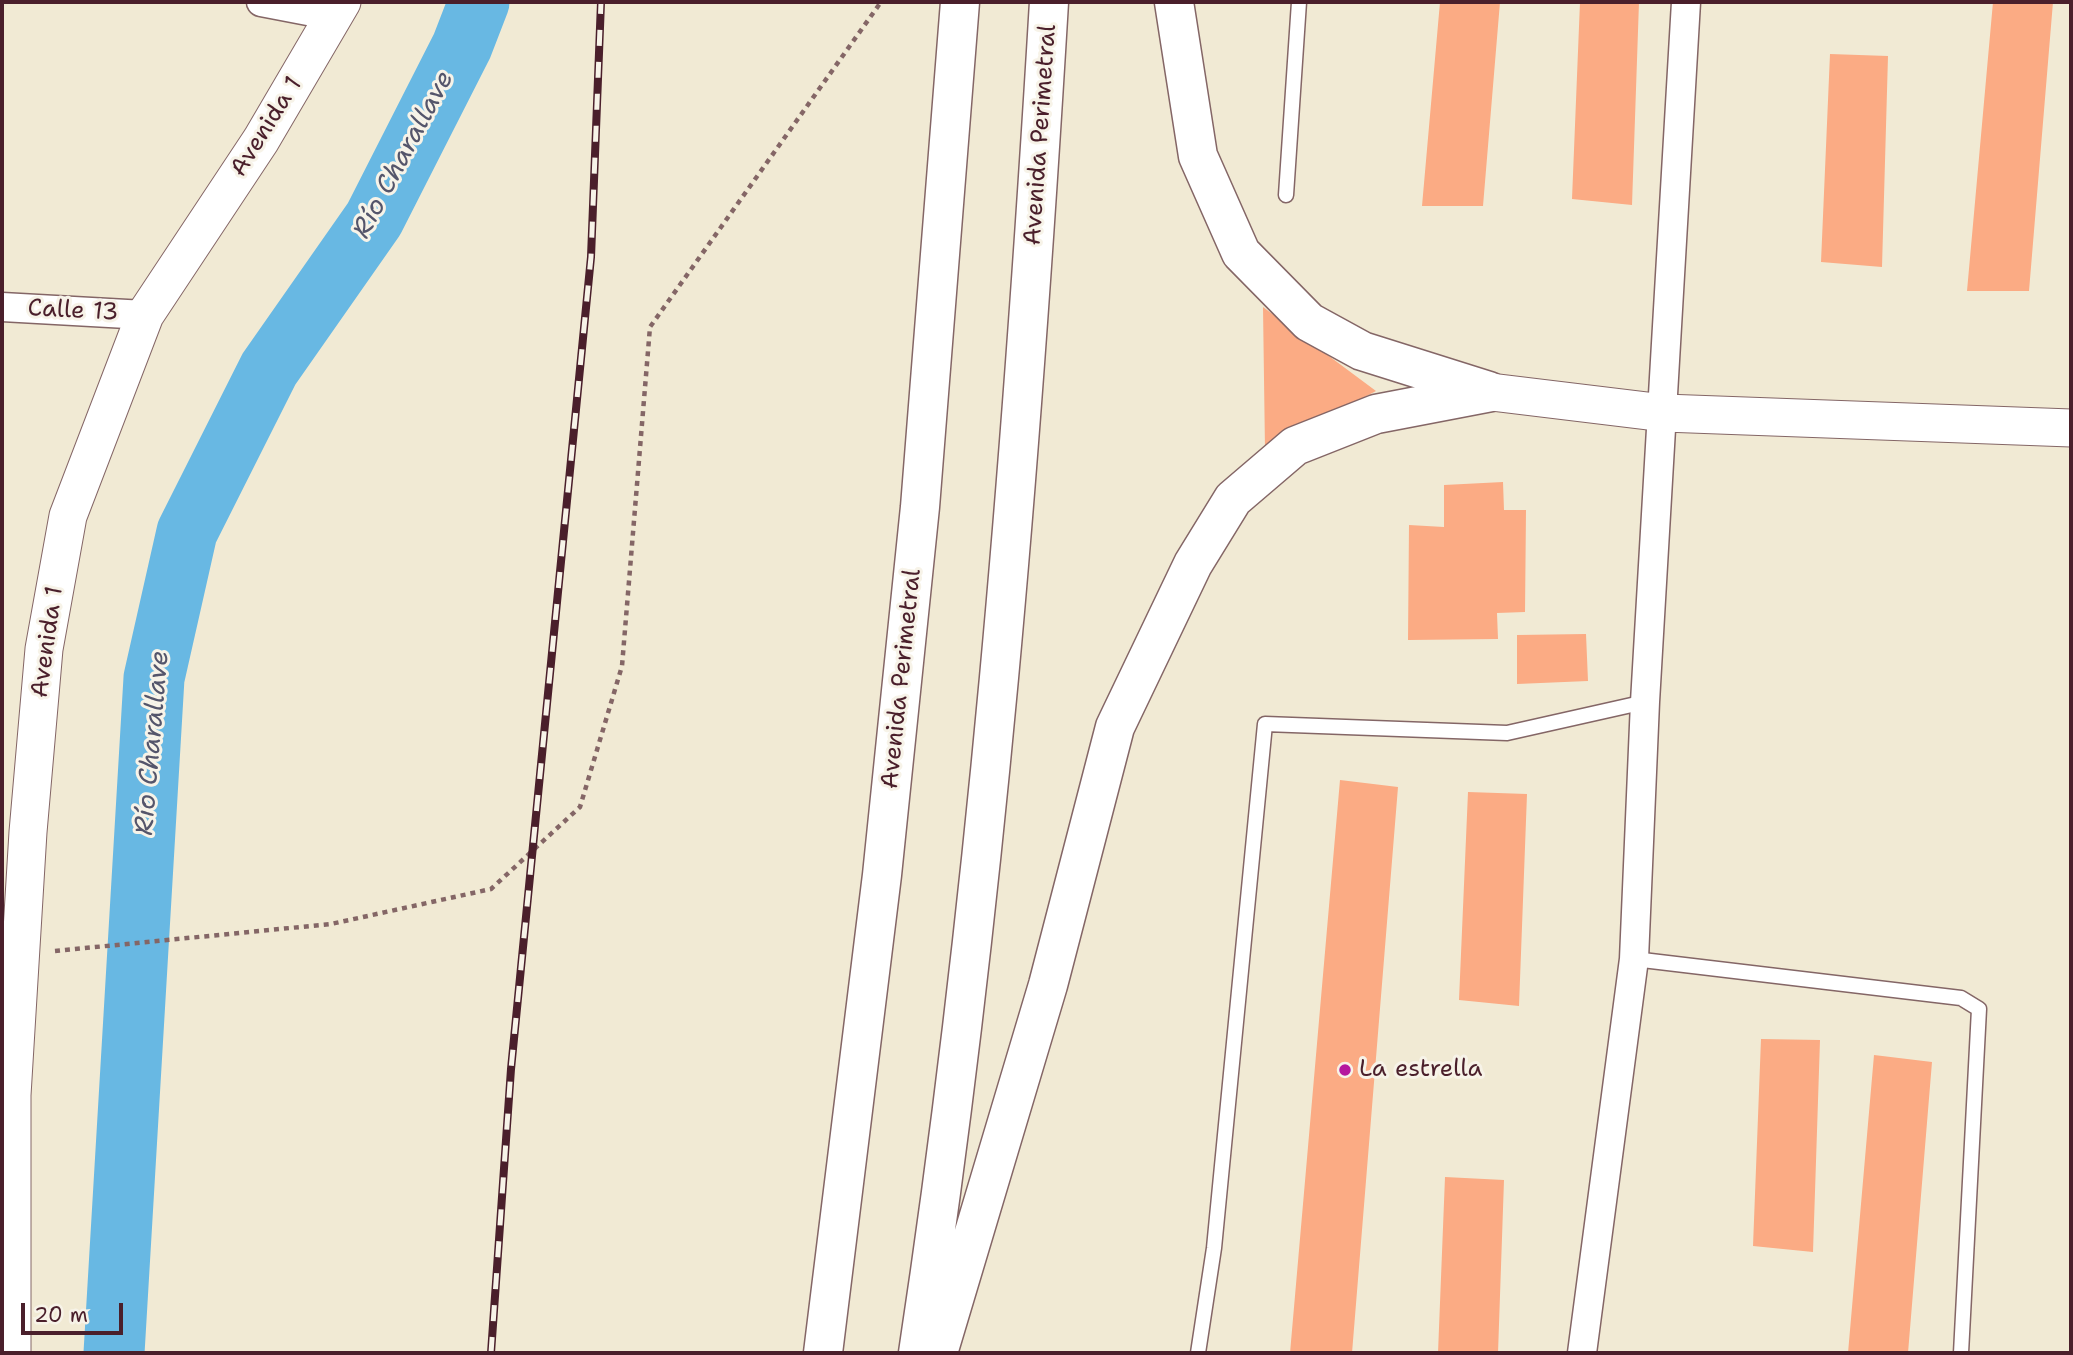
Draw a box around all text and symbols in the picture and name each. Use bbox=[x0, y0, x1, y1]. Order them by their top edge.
street label: Avenida Perimetral bbox=[1019, 24, 1063, 246]
water label: Río Charallave bbox=[347, 66, 461, 244]
street label: Avenida 1 bbox=[225, 72, 309, 182]
street label: Calle 13 bbox=[27, 294, 119, 328]
street label: Avenida Perimetral bbox=[876, 568, 928, 790]
street label: Avenida 1 bbox=[26, 584, 70, 700]
water label: Río Charallave bbox=[129, 649, 177, 837]
place label: La estrella bbox=[1359, 1056, 1482, 1084]
marker: La estrella bbox=[1337, 1062, 1353, 1078]
scale bar bbox=[24, 1288, 126, 1332]
text: 20 m bbox=[34, 1301, 88, 1329]

